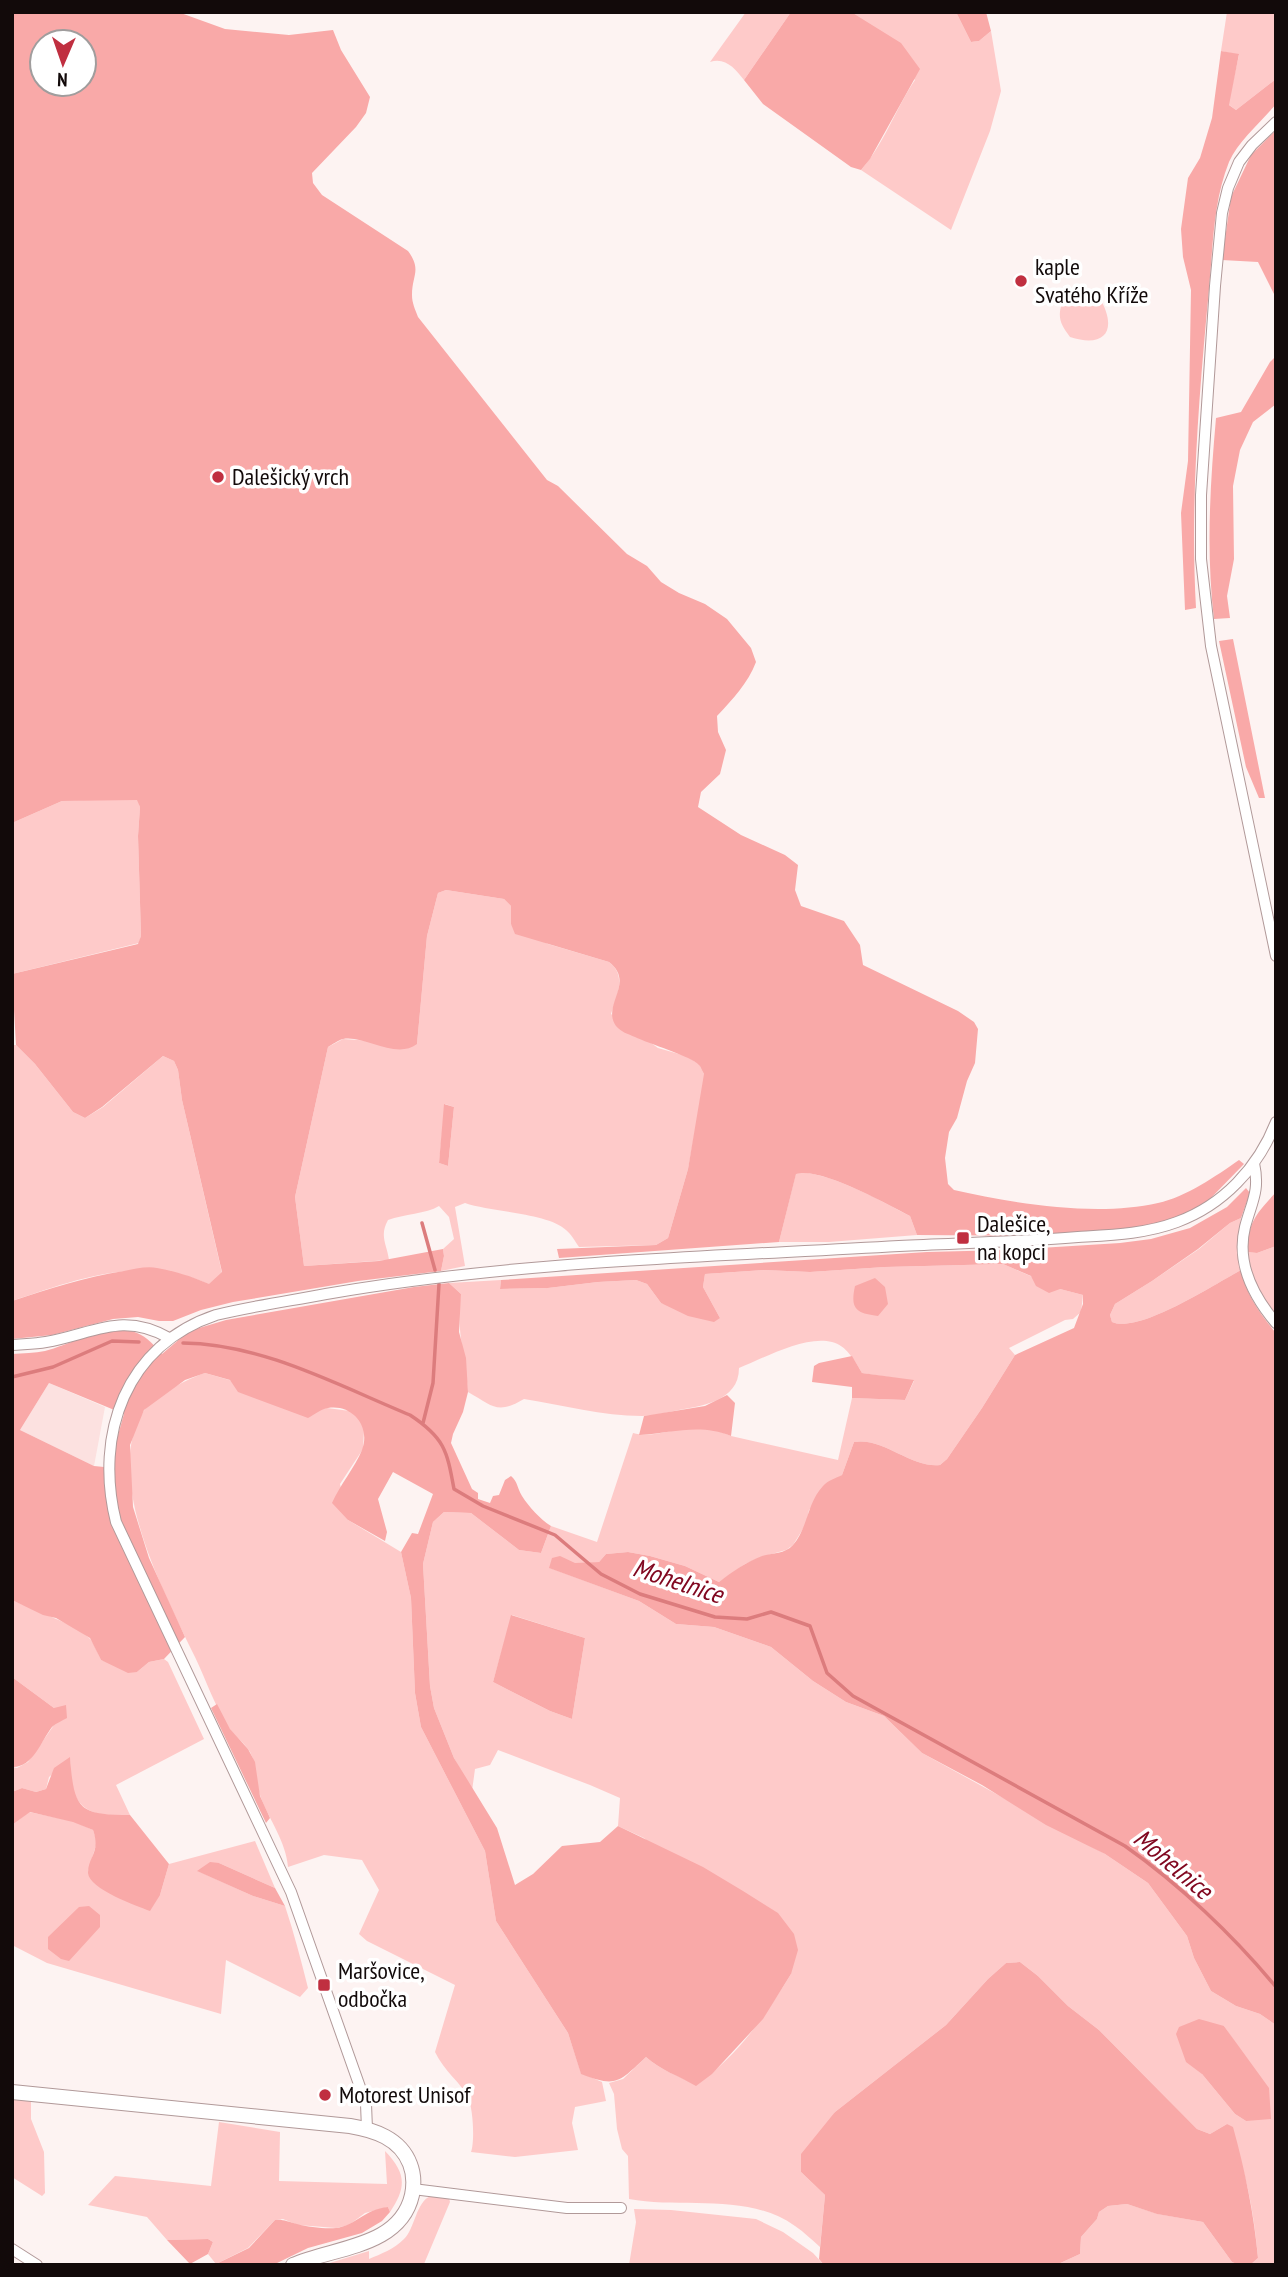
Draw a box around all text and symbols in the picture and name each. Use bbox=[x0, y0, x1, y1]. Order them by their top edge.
north arrow bbox=[28, 28, 98, 98]
text: N bbox=[57, 68, 68, 92]
place label: kaple Svatého Kříže bbox=[1035, 251, 1148, 310]
marker: kaple Svatého Kříže bbox=[1013, 273, 1029, 289]
place label: Dalešický vrch bbox=[232, 461, 349, 492]
marker: Dalešický vrch bbox=[210, 469, 226, 485]
place label: Dalešice, na kopci bbox=[977, 1208, 1051, 1267]
marker: Dalešice, na kopci bbox=[955, 1230, 971, 1246]
water label: Mohelnice bbox=[629, 1551, 729, 1611]
water label: Mohelnice bbox=[1127, 1821, 1221, 1907]
place label: Maršovice, odbočka bbox=[338, 1955, 425, 2014]
marker: Maršovice, odbočka bbox=[316, 1977, 332, 1993]
place label: Motorest Unisof bbox=[339, 2079, 471, 2110]
marker: Motorest Unisof bbox=[317, 2087, 333, 2103]

